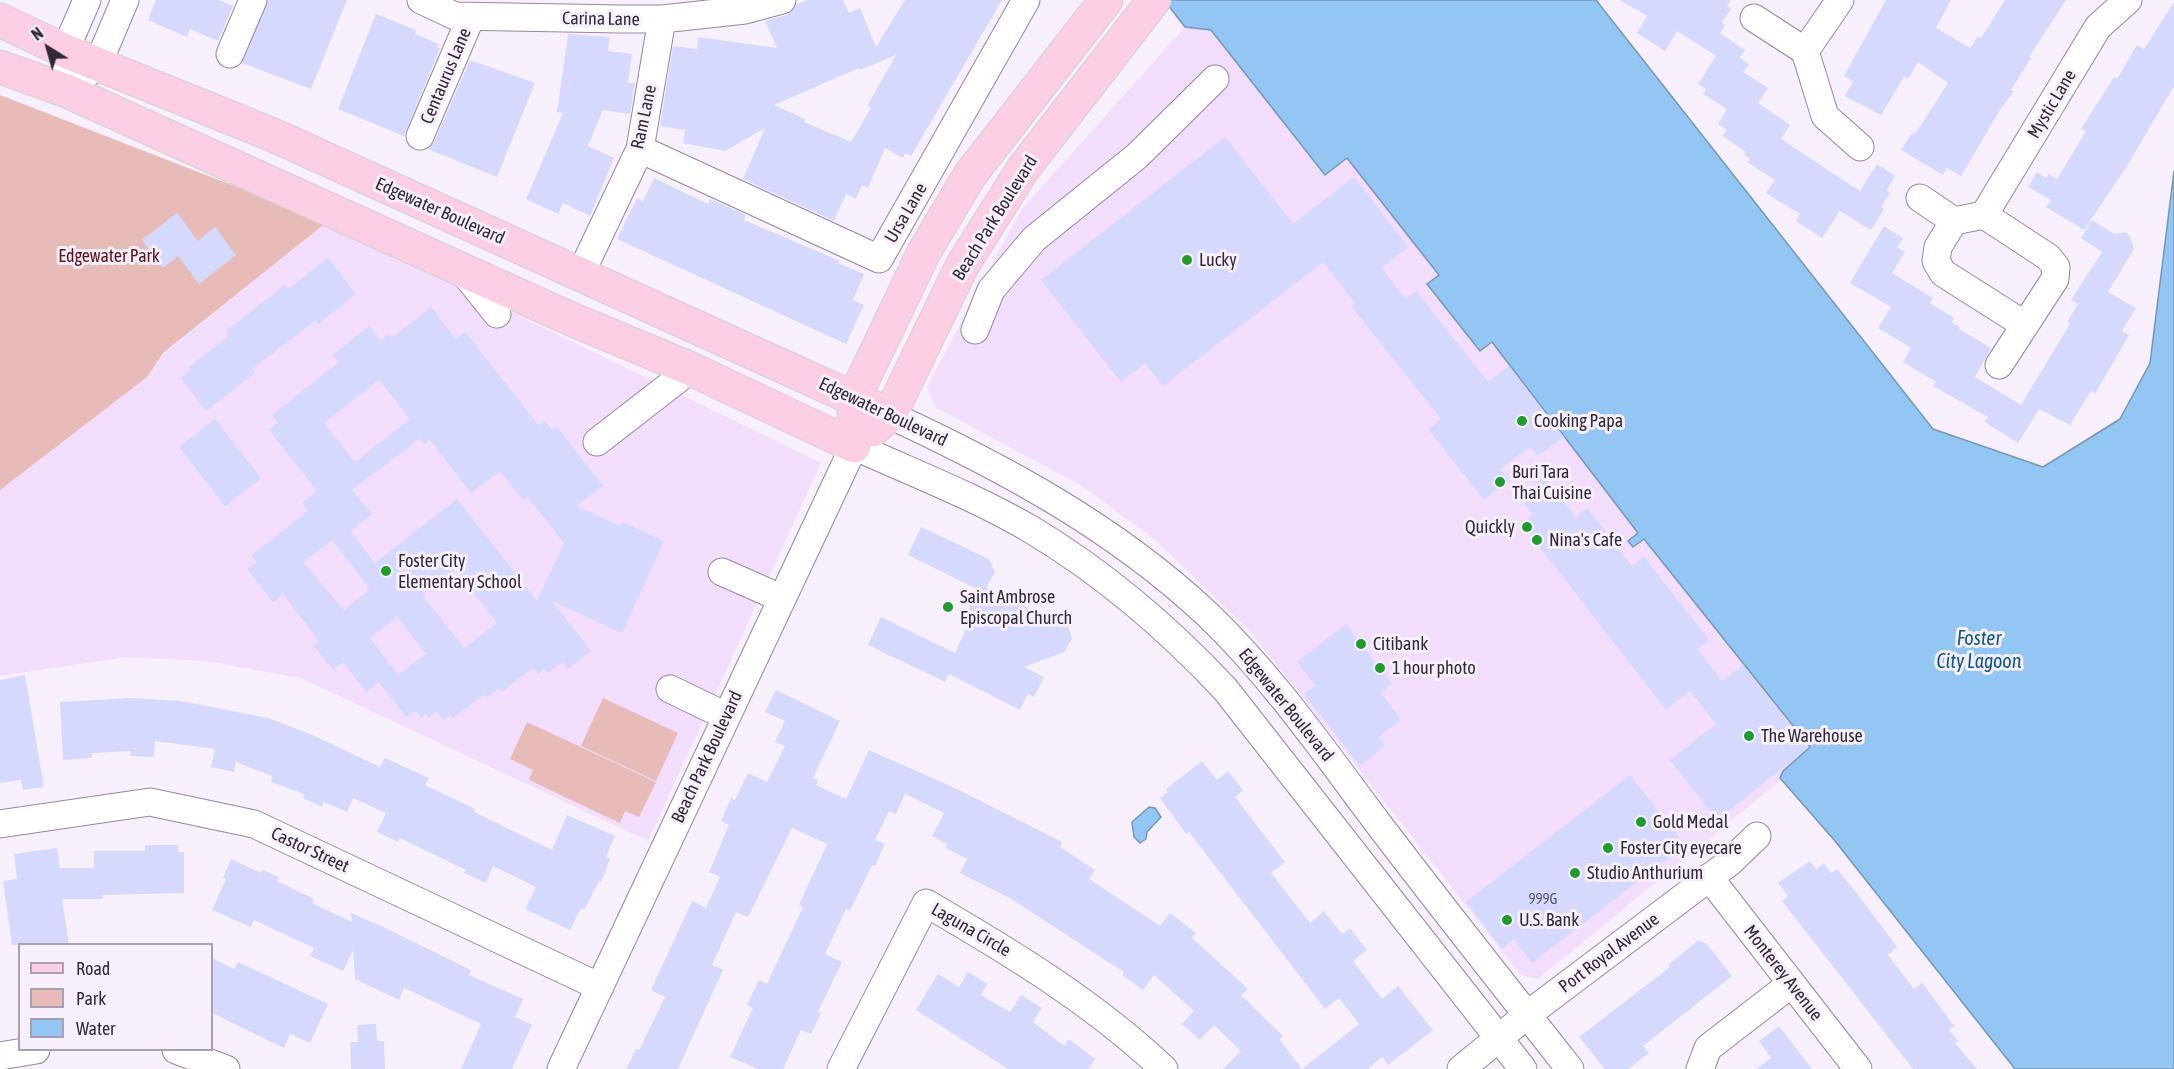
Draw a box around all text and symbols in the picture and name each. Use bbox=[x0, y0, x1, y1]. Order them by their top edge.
street label: Carina Lane bbox=[562, 8, 640, 30]
north arrow bbox=[18, 18, 78, 78]
text: N bbox=[28, 24, 46, 44]
street label: Centaurus Lane bbox=[416, 25, 476, 127]
street label: Mystic Lane bbox=[2023, 66, 2081, 142]
street label: Ram Lane bbox=[627, 83, 661, 151]
street label: Beach Park Boulevard bbox=[948, 152, 1042, 284]
street label: Edgewater Boulevard bbox=[372, 173, 508, 249]
street label: Ursa Lane bbox=[880, 179, 932, 247]
park label: Edgewater Park bbox=[58, 245, 160, 267]
place label: Lucky bbox=[1199, 249, 1237, 271]
marker: Lucky bbox=[1180, 253, 1194, 267]
street label: Edgewater Boulevard bbox=[815, 373, 951, 451]
place label: Cooking Papa bbox=[1534, 410, 1623, 432]
marker: Cooking Papa bbox=[1515, 414, 1529, 428]
place label: Buri Tara Thai Cuisine bbox=[1512, 461, 1592, 504]
marker: Buri Tara Thai Cuisine bbox=[1493, 475, 1507, 489]
place label: Quickly bbox=[1465, 516, 1515, 538]
marker: Quickly bbox=[1520, 520, 1534, 534]
place label: Nina's Cafe bbox=[1549, 529, 1622, 551]
marker: Nina's Cafe bbox=[1530, 533, 1544, 547]
place label: Foster City Elementary School bbox=[398, 550, 522, 592]
marker: Foster City Elementary School bbox=[379, 564, 393, 578]
place label: Saint Ambrose Episcopal Church bbox=[960, 586, 1072, 628]
marker: Saint Ambrose Episcopal Church bbox=[941, 600, 955, 614]
water label: Foster City Lagoon bbox=[1937, 627, 2021, 674]
place label: Citibank bbox=[1373, 633, 1428, 655]
marker: Citibank bbox=[1354, 637, 1368, 651]
street label: Edgewater Boulevard bbox=[1234, 644, 1338, 766]
place label: 1 hour photo bbox=[1392, 657, 1476, 679]
marker: 1 hour photo bbox=[1373, 661, 1387, 675]
street label: Beach Park Boulevard bbox=[667, 688, 747, 826]
place label: The Warehouse bbox=[1761, 725, 1863, 747]
marker: The Warehouse bbox=[1742, 729, 1756, 743]
place label: Gold Medal bbox=[1653, 811, 1728, 833]
marker: Gold Medal bbox=[1634, 815, 1648, 829]
street label: Castor Street bbox=[268, 823, 352, 877]
place label: Foster City eyecare bbox=[1620, 837, 1742, 859]
marker: Foster City eyecare bbox=[1601, 841, 1615, 855]
place label: Studio Anthurium bbox=[1587, 862, 1703, 884]
marker: Studio Anthurium bbox=[1568, 866, 1582, 880]
house number: 999G bbox=[1528, 890, 1558, 908]
street label: Laguna Circle bbox=[927, 899, 1015, 961]
street label: Port Royal Avenue bbox=[1555, 908, 1663, 998]
place label: U.S. Bank bbox=[1519, 909, 1579, 931]
marker: U.S. Bank bbox=[1500, 913, 1514, 927]
street label: Monterey Avenue bbox=[1739, 921, 1827, 1025]
legend bbox=[18, 943, 213, 1051]
text: Road bbox=[76, 958, 110, 979]
text: Park bbox=[76, 988, 106, 1009]
text: Water bbox=[76, 1018, 115, 1039]

